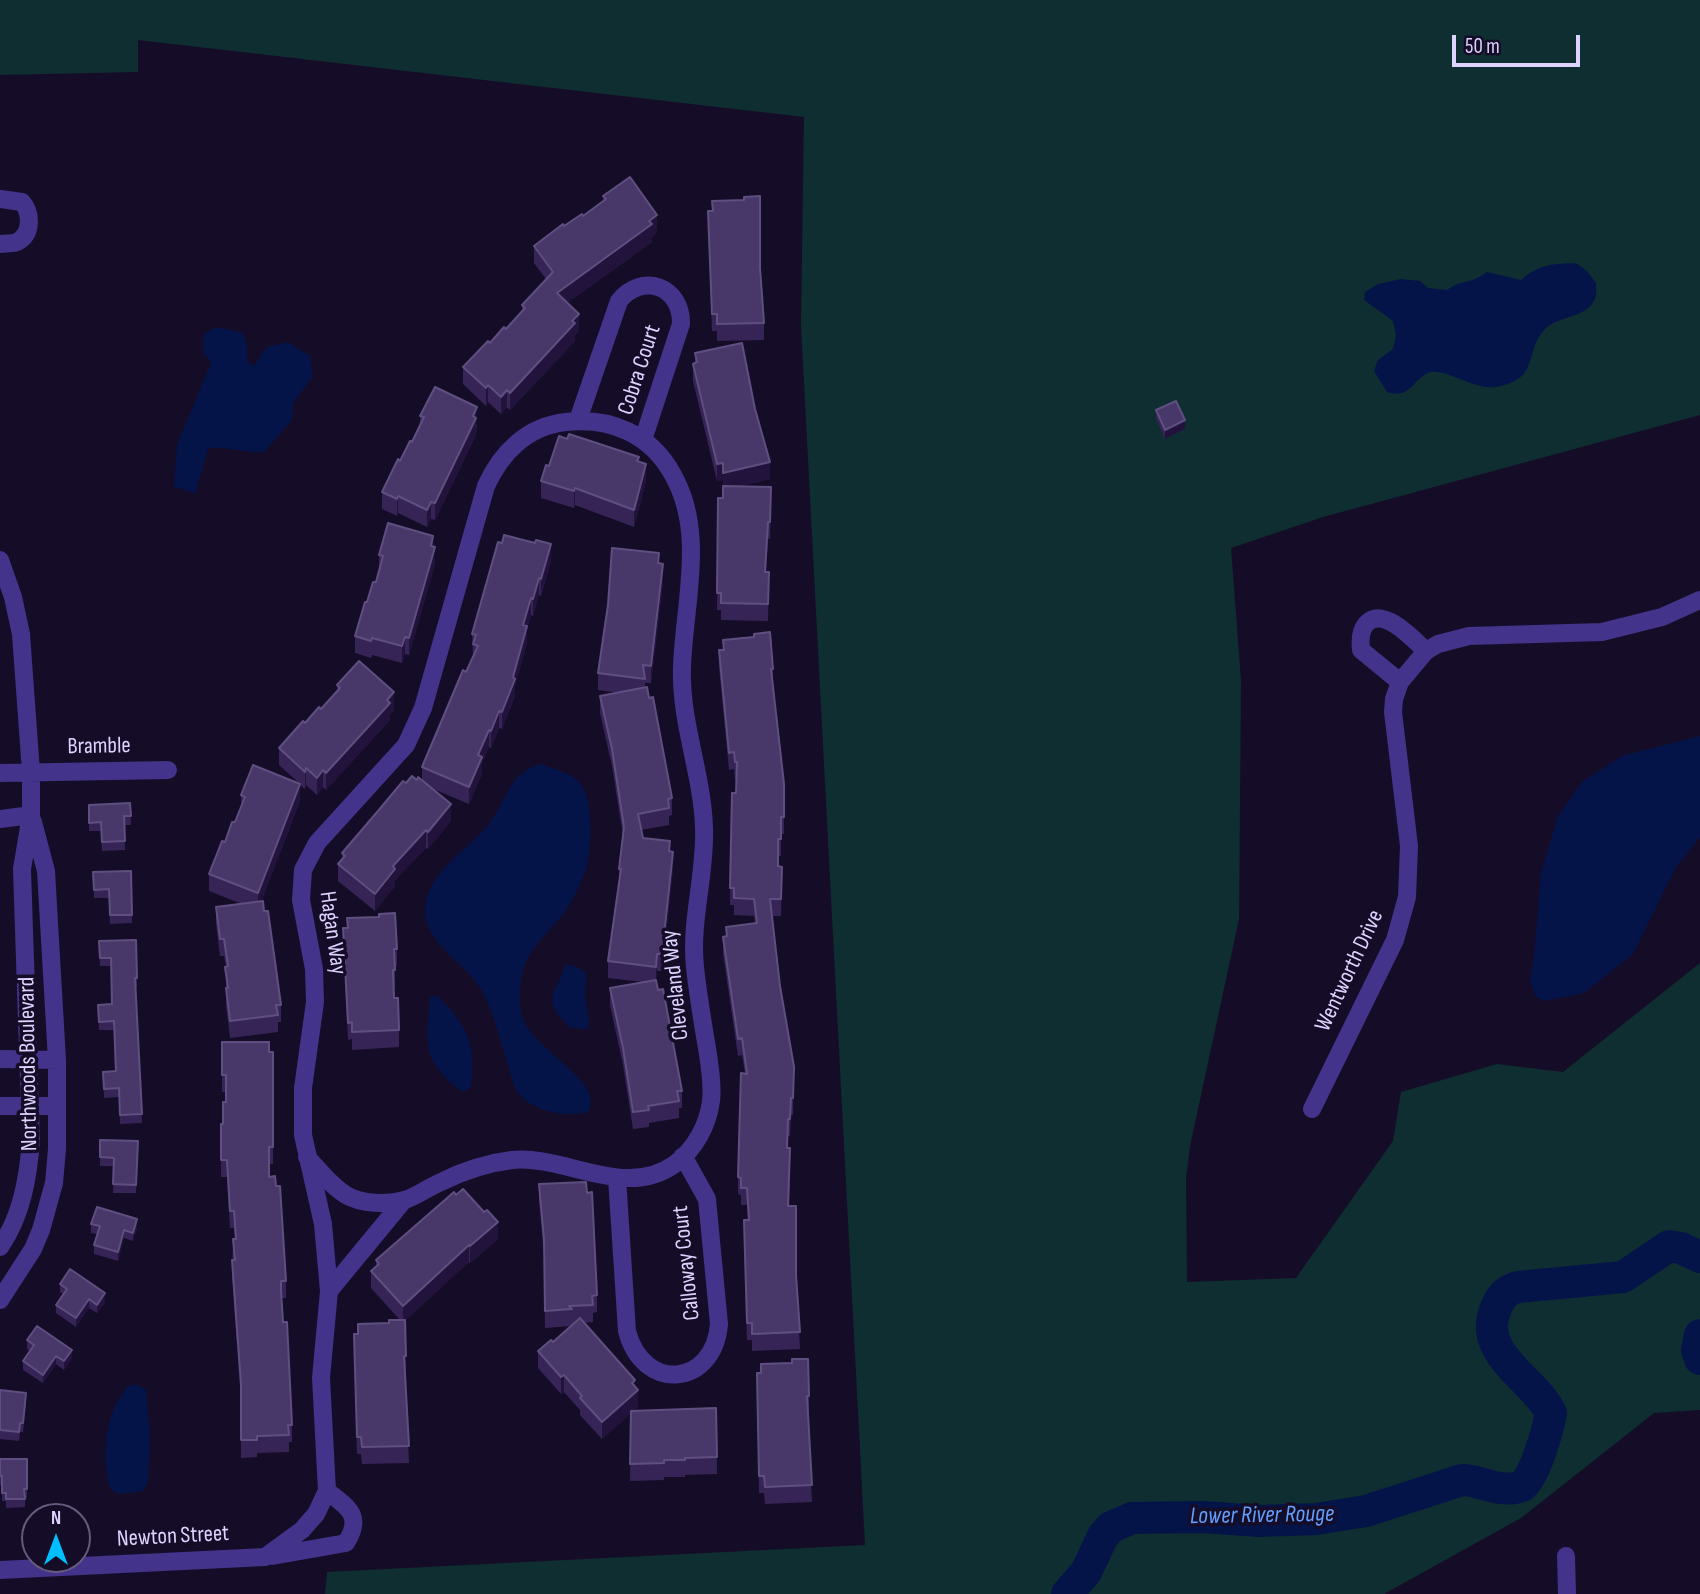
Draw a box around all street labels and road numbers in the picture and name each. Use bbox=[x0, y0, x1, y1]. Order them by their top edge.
street label: Cobra Court bbox=[613, 322, 667, 418]
street label: Bramble bbox=[67, 733, 131, 761]
street label: Hagan Way bbox=[313, 890, 351, 976]
street label: Wentworth Drive bbox=[1310, 906, 1390, 1036]
street label: Cleveland Way bbox=[656, 929, 696, 1041]
street label: Northwoods Boulevard bbox=[14, 977, 44, 1151]
street label: Calloway Court bbox=[667, 1204, 707, 1322]
street label: Newton Street bbox=[116, 1520, 230, 1554]

